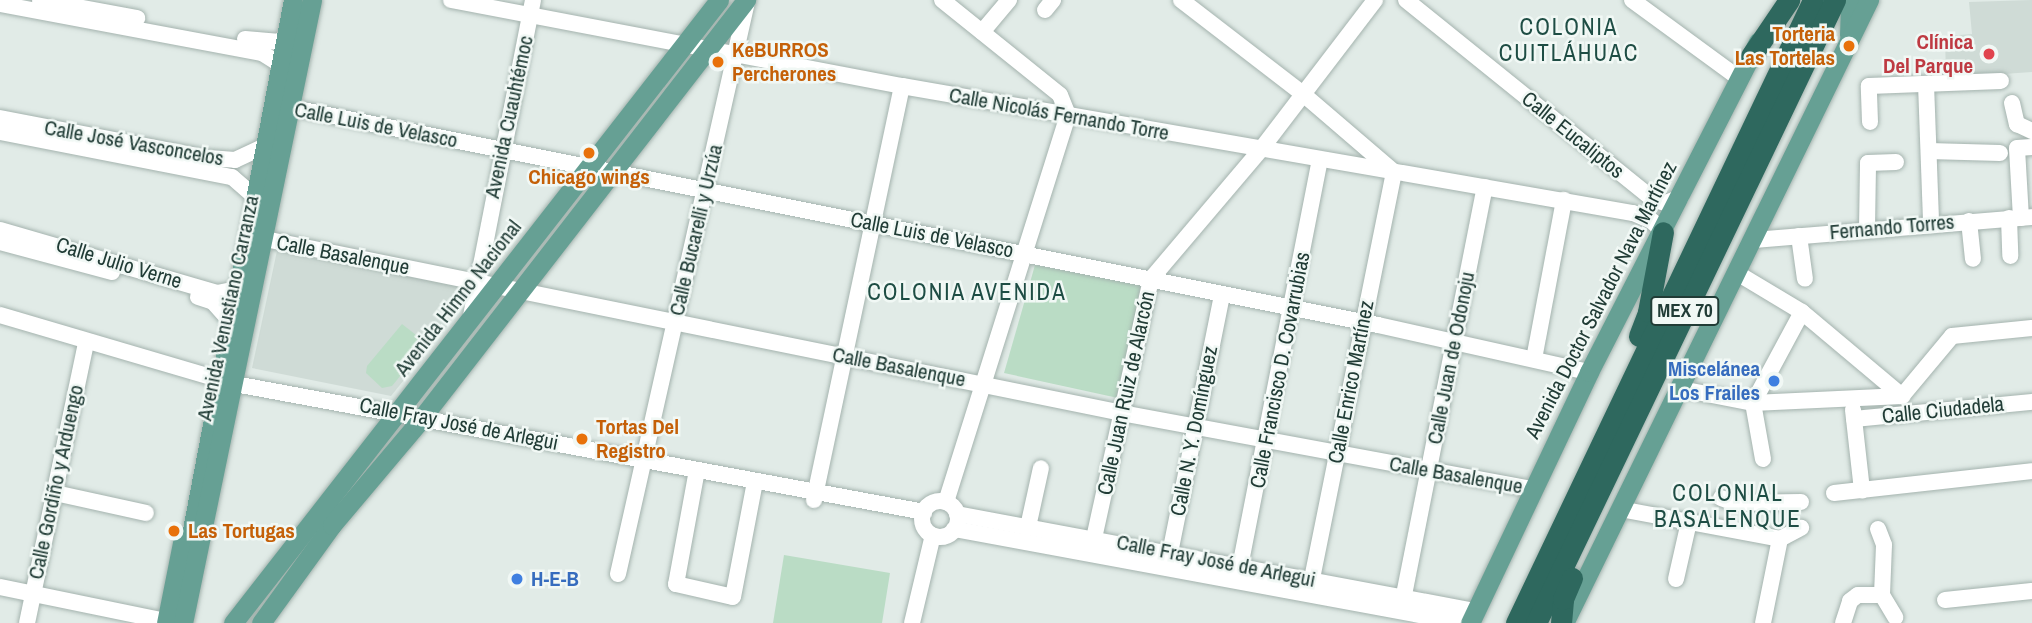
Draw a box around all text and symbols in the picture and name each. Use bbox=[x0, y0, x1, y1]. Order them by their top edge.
district label: COLONIA CUITLÁHUAC bbox=[1500, 13, 1638, 67]
place label: Torteria Las Tortelas bbox=[1735, 21, 1835, 71]
place label: Clínica Del Parque bbox=[1883, 29, 1973, 79]
street label: Avenida Cuauhtémoc bbox=[479, 34, 539, 200]
place label: KeBURROS Percherones bbox=[732, 37, 836, 87]
marker: Torteria Las Tortelas bbox=[1841, 38, 1857, 54]
marker: Clínica Del Parque bbox=[1979, 44, 1999, 64]
marker: KeBURROS Percherones bbox=[710, 54, 726, 70]
street label: Calle Nicolás Fernando Torre bbox=[947, 82, 1171, 146]
street label: Calle Eucaliptos bbox=[1517, 86, 1629, 184]
street label: Calle Luis de Velasco bbox=[292, 97, 460, 153]
street label: Calle José Vasconcelos bbox=[42, 115, 226, 171]
street label: Calle Bucarelli y Urzúa bbox=[664, 142, 728, 318]
marker: Chicago wings bbox=[581, 145, 597, 161]
street label: Avenida Doctor Salvador Nava Martínez bbox=[1520, 157, 1682, 443]
place label: Chicago wings bbox=[528, 164, 650, 190]
street label: Avenida Venustiano Carranza bbox=[192, 193, 264, 423]
street label: Calle Luis de Velasco bbox=[848, 207, 1016, 263]
street label: Fernando Torres bbox=[1828, 209, 1956, 245]
street label: Avenida Himno Nacional bbox=[389, 215, 527, 381]
street label: Calle Basalenque bbox=[274, 230, 412, 280]
street label: Calle Julio Verne bbox=[53, 232, 185, 294]
street label: Calle Francisco D. Covarrubias bbox=[1245, 250, 1315, 490]
street label: Calle Juan de Odonoju bbox=[1422, 270, 1480, 446]
district label: COLONIA AVENIDA bbox=[868, 278, 1066, 306]
street label: Calle Juan Ruiz de Alarcón bbox=[1092, 288, 1160, 498]
road number: MEX 70 bbox=[1650, 296, 1720, 326]
street label: Calle Enrico Martínez bbox=[1323, 298, 1379, 466]
street label: Calle Basalenque bbox=[830, 342, 968, 392]
street label: Calle N. Y. Domínguez bbox=[1165, 344, 1223, 518]
place label: Miscelánea Los Frailes bbox=[1668, 356, 1760, 406]
marker: Miscelánea Los Frailes bbox=[1766, 373, 1782, 389]
street label: Calle Gordiño y Arduengo bbox=[23, 382, 89, 582]
street label: Calle Ciudadela bbox=[1881, 391, 2005, 429]
street label: Calle Fray José de Arlegui bbox=[357, 392, 561, 456]
place label: Tortas Del Registro bbox=[596, 414, 679, 464]
marker: Tortas Del Registro bbox=[574, 431, 590, 447]
street label: Calle Basalenque bbox=[1387, 451, 1525, 499]
district label: COLONIAL BASALENQUE bbox=[1655, 479, 1801, 533]
place label: Las Tortugas bbox=[188, 518, 295, 544]
marker: Las Tortugas bbox=[166, 523, 182, 539]
street label: Calle Fray José de Arlegui bbox=[1114, 529, 1318, 593]
place label: H-E-B bbox=[531, 566, 579, 592]
marker: H-E-B bbox=[509, 571, 525, 587]

